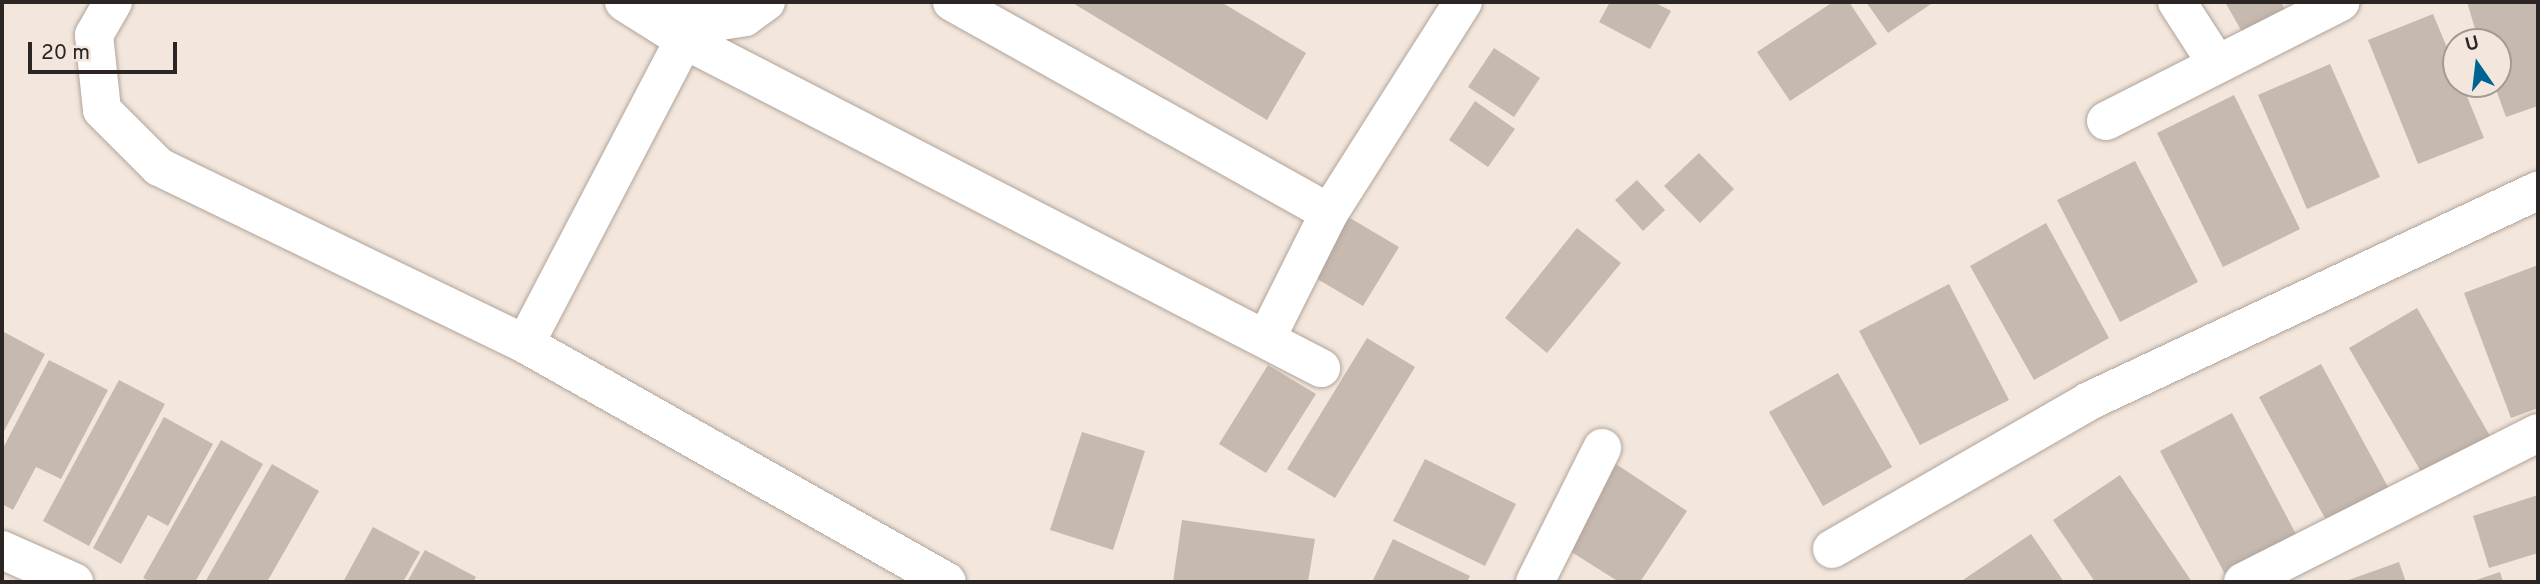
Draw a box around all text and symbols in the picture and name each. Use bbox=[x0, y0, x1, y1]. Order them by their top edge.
scale bar bbox=[32, 28, 180, 72]
north arrow bbox=[2442, 28, 2512, 98]
text: U bbox=[2463, 31, 2482, 58]
text: 20 m bbox=[41, 40, 90, 67]

